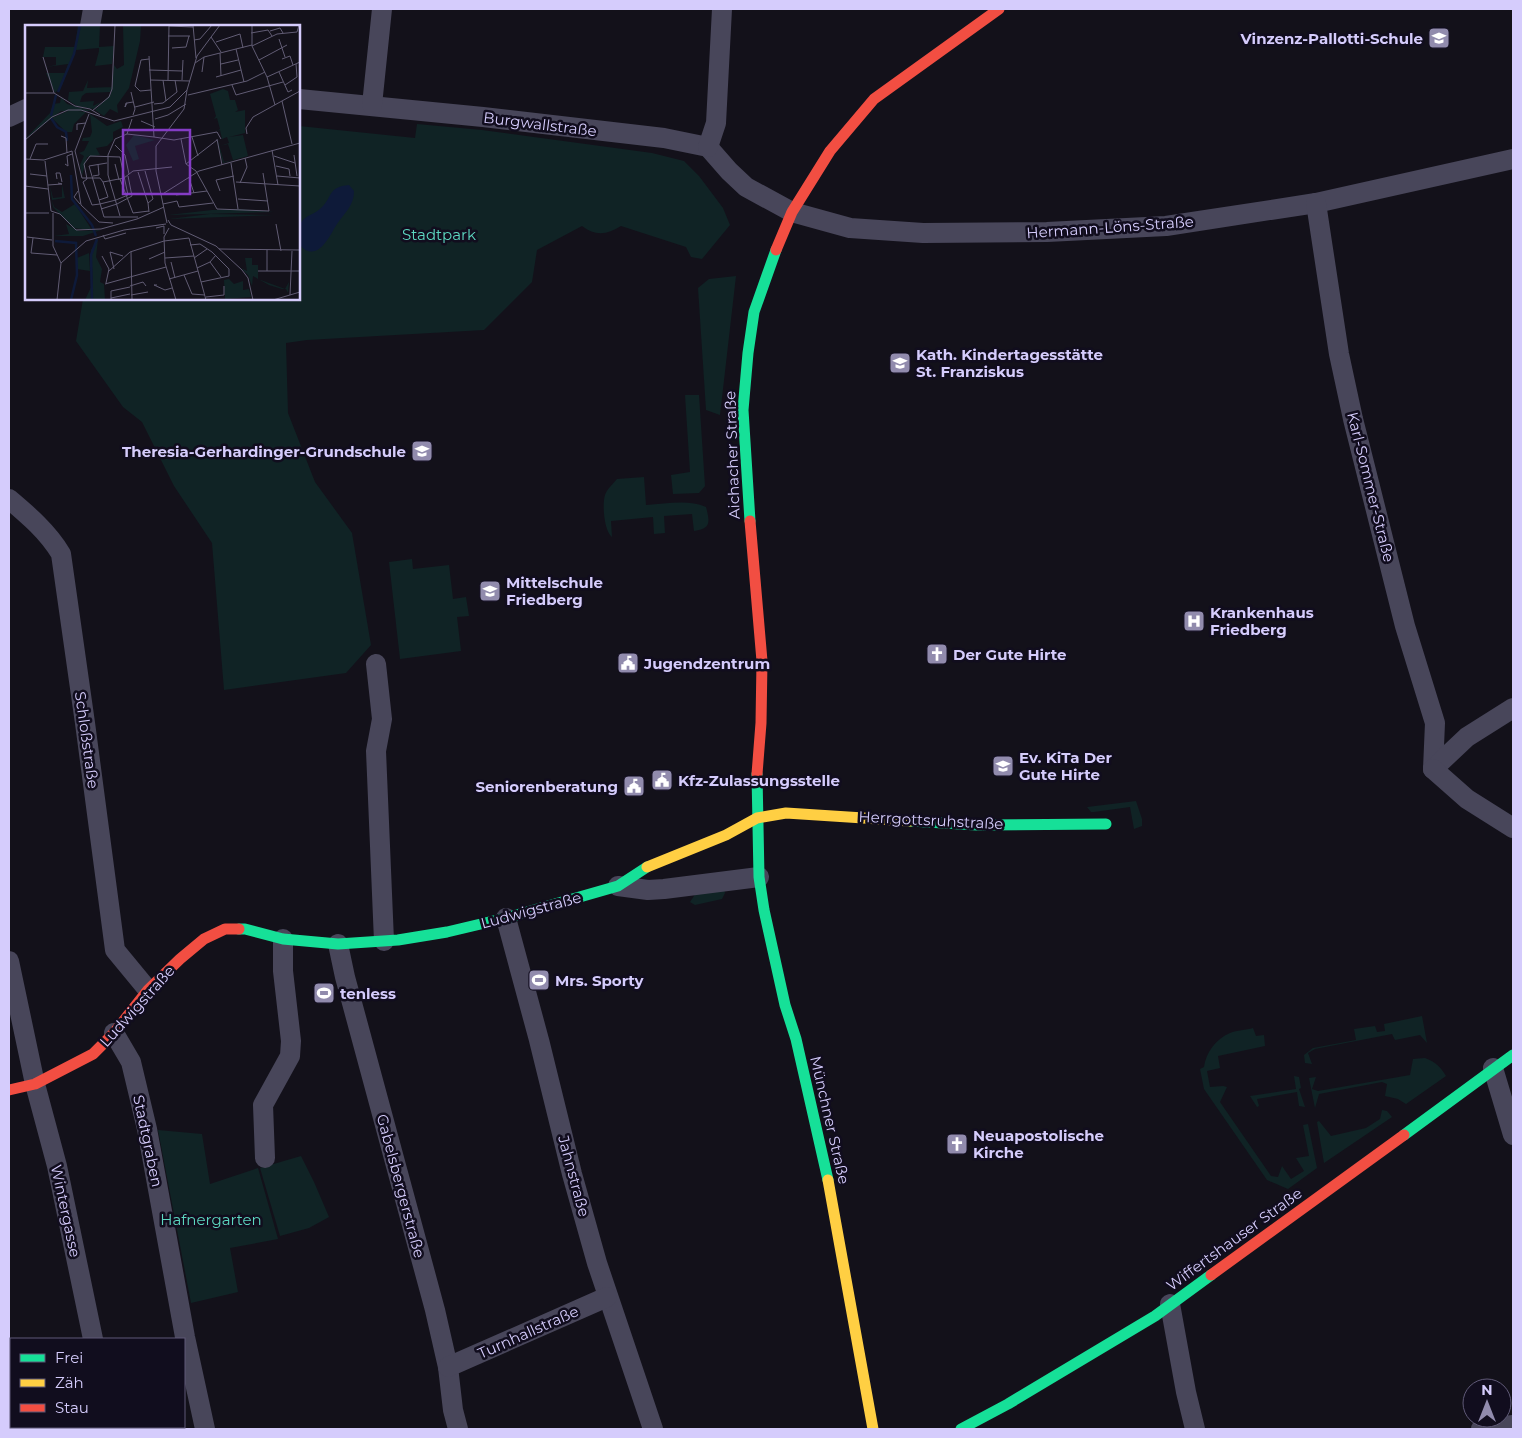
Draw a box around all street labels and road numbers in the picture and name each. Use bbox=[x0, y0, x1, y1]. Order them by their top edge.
street label: Burgwallstraße bbox=[482, 108, 598, 140]
street label: Hermann-Löns-Straße bbox=[1026, 212, 1194, 242]
street label: Aichacher Straße bbox=[720, 391, 744, 519]
street label: Karl-Sommer-Straße bbox=[1343, 410, 1399, 564]
street label: Schloßstraße bbox=[71, 690, 103, 790]
street label: Herrgottsruhstraße bbox=[858, 807, 1004, 833]
street label: Ludwigstraße bbox=[479, 887, 583, 933]
street label: Ludwigstraße bbox=[95, 961, 179, 1051]
street label: Münchner Straße bbox=[806, 1054, 854, 1186]
street label: Stadtgraben bbox=[129, 1093, 167, 1189]
street label: Gabelsbergerstraße bbox=[373, 1112, 429, 1260]
street label: Jahnstraße bbox=[554, 1132, 594, 1219]
street label: Wintergasse bbox=[47, 1163, 85, 1259]
street label: Wiffertshauser Straße bbox=[1162, 1183, 1306, 1295]
street label: Turnhallstraße bbox=[475, 1301, 581, 1363]

